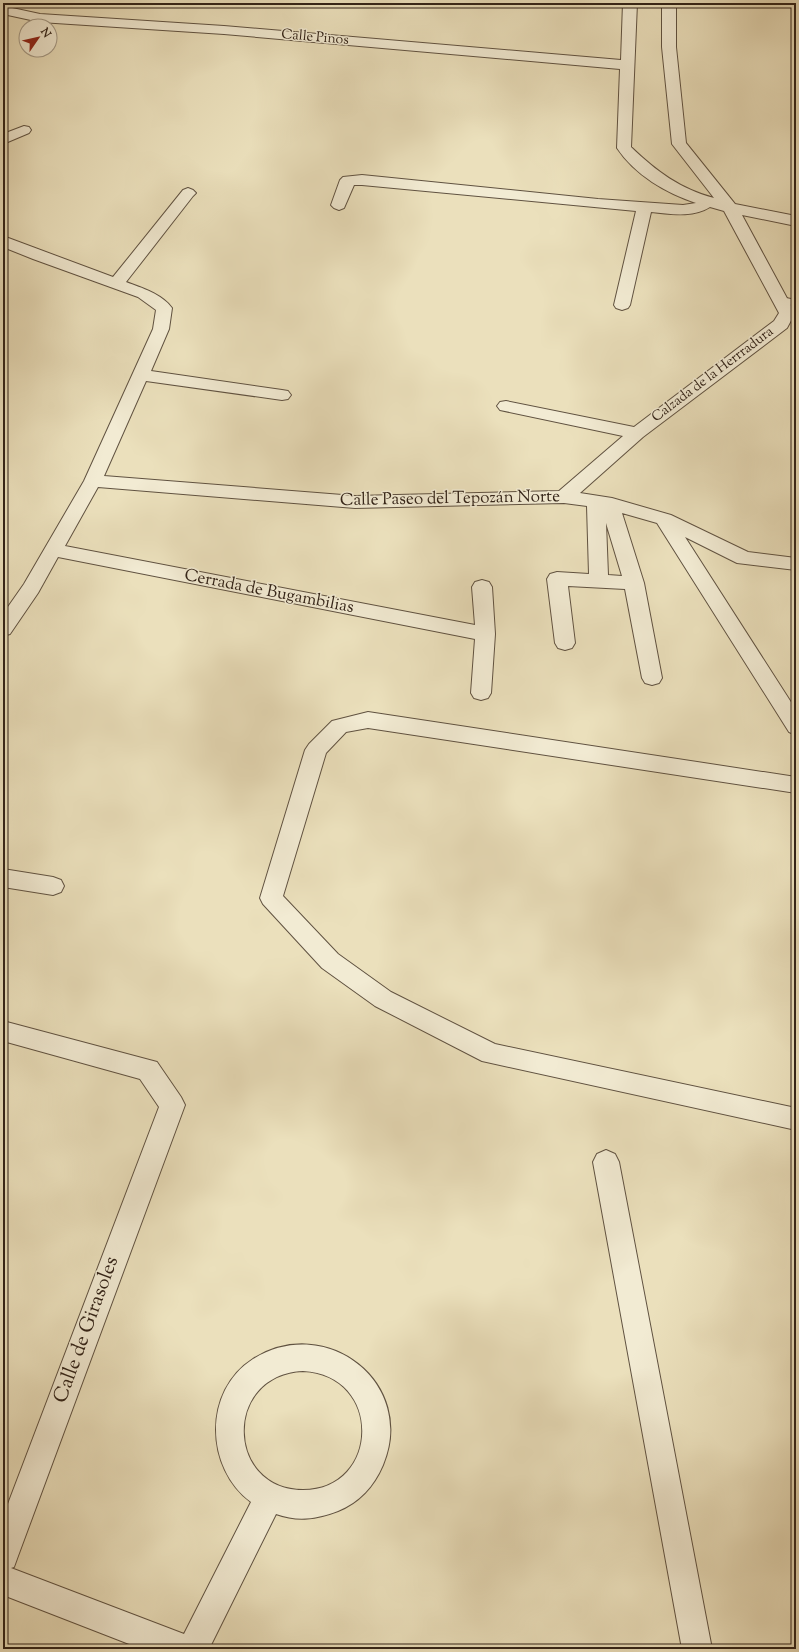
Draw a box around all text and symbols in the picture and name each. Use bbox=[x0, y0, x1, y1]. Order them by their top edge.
north arrow bbox=[18, 18, 58, 58]
text: N bbox=[36, 24, 55, 41]
street label: Calle Pinos bbox=[280, 25, 350, 51]
street label: Calzada de la Herrradura bbox=[648, 322, 779, 428]
street label: Calle Paseo del Tepozán Norte bbox=[340, 485, 560, 513]
street label: Cerrada de Bugambilias bbox=[182, 564, 356, 620]
street label: Calle de Girasoles bbox=[47, 1252, 127, 1407]

